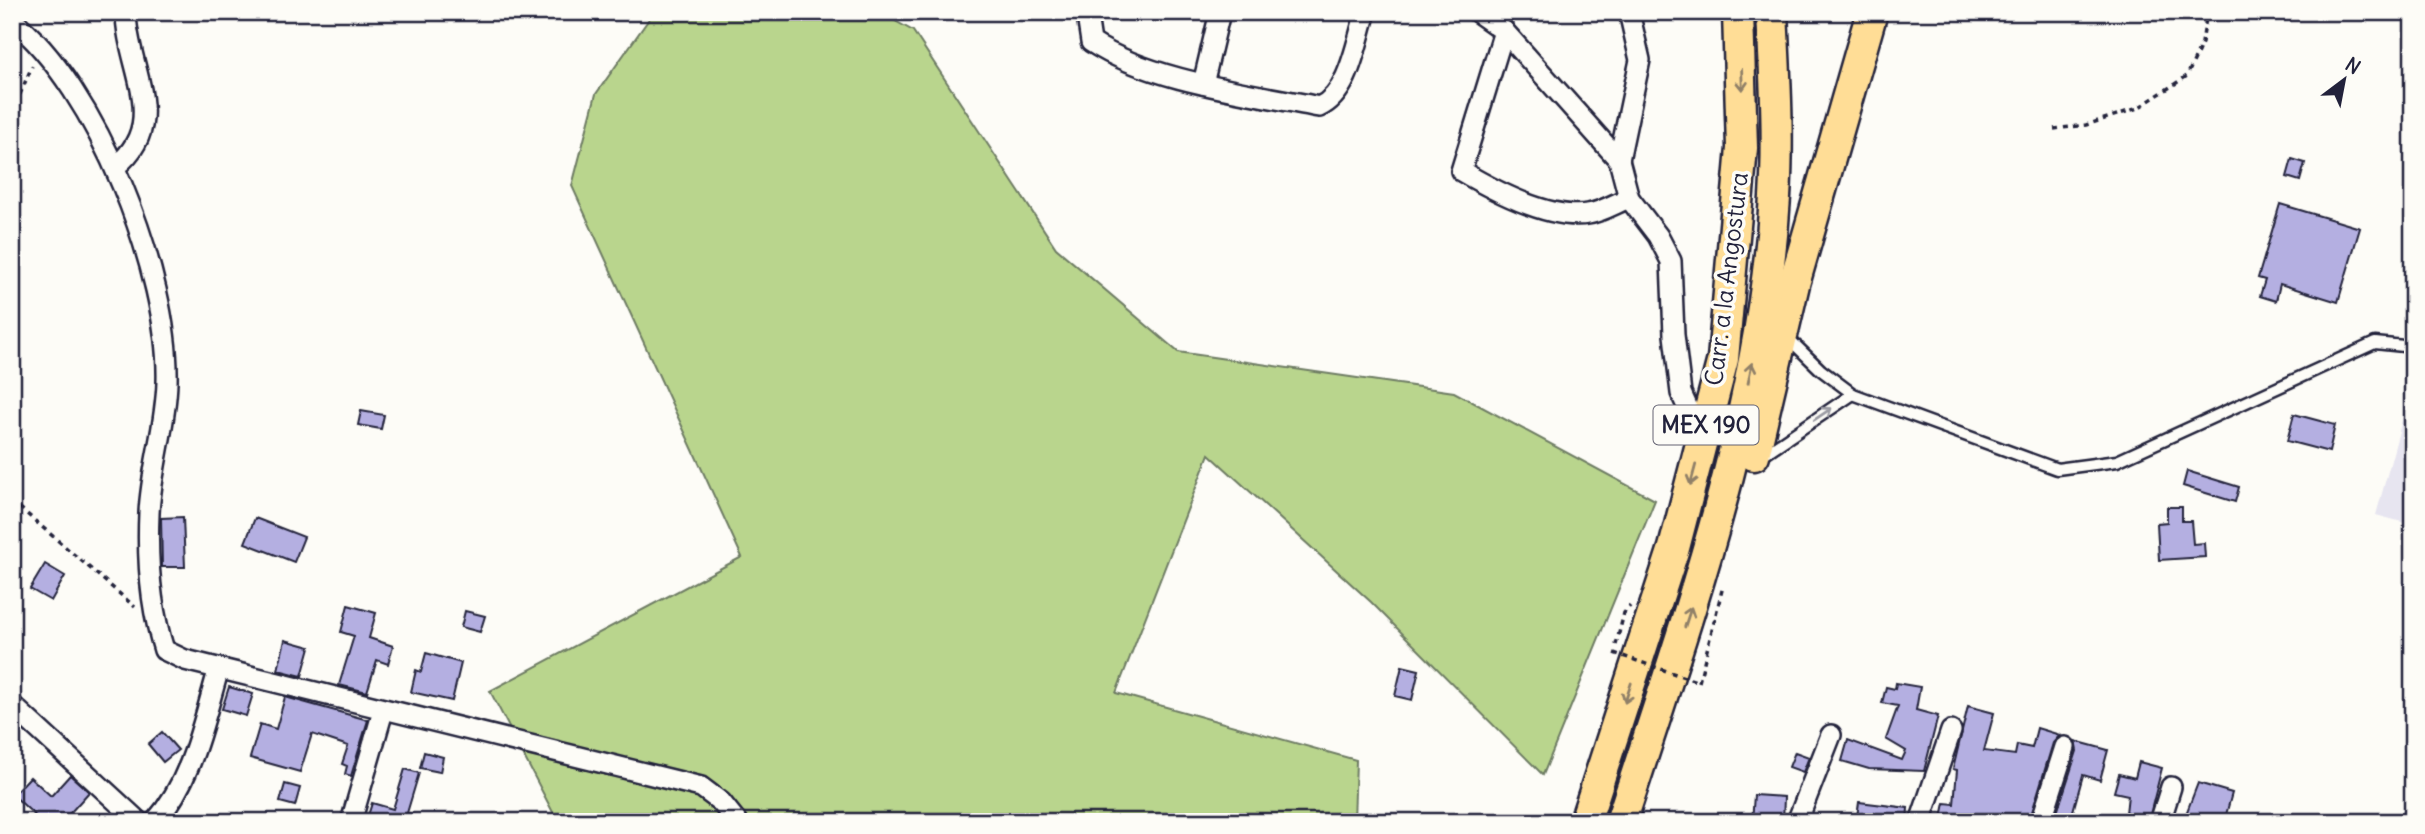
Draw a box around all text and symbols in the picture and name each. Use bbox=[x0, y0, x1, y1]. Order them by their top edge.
north arrow bbox=[2310, 46, 2380, 116]
text: N bbox=[2341, 52, 2365, 79]
one-way arrow bbox=[1735, 69, 1748, 92]
street label: Carr. a la Angostura bbox=[1698, 170, 1754, 387]
one-way arrow bbox=[1744, 362, 1758, 385]
road number: MEX 190 bbox=[1654, 406, 1758, 444]
one-way arrow bbox=[1813, 407, 1833, 421]
one-way arrow bbox=[1686, 463, 1699, 486]
one-way arrow bbox=[1682, 606, 1695, 628]
one-way arrow bbox=[1621, 681, 1633, 703]

